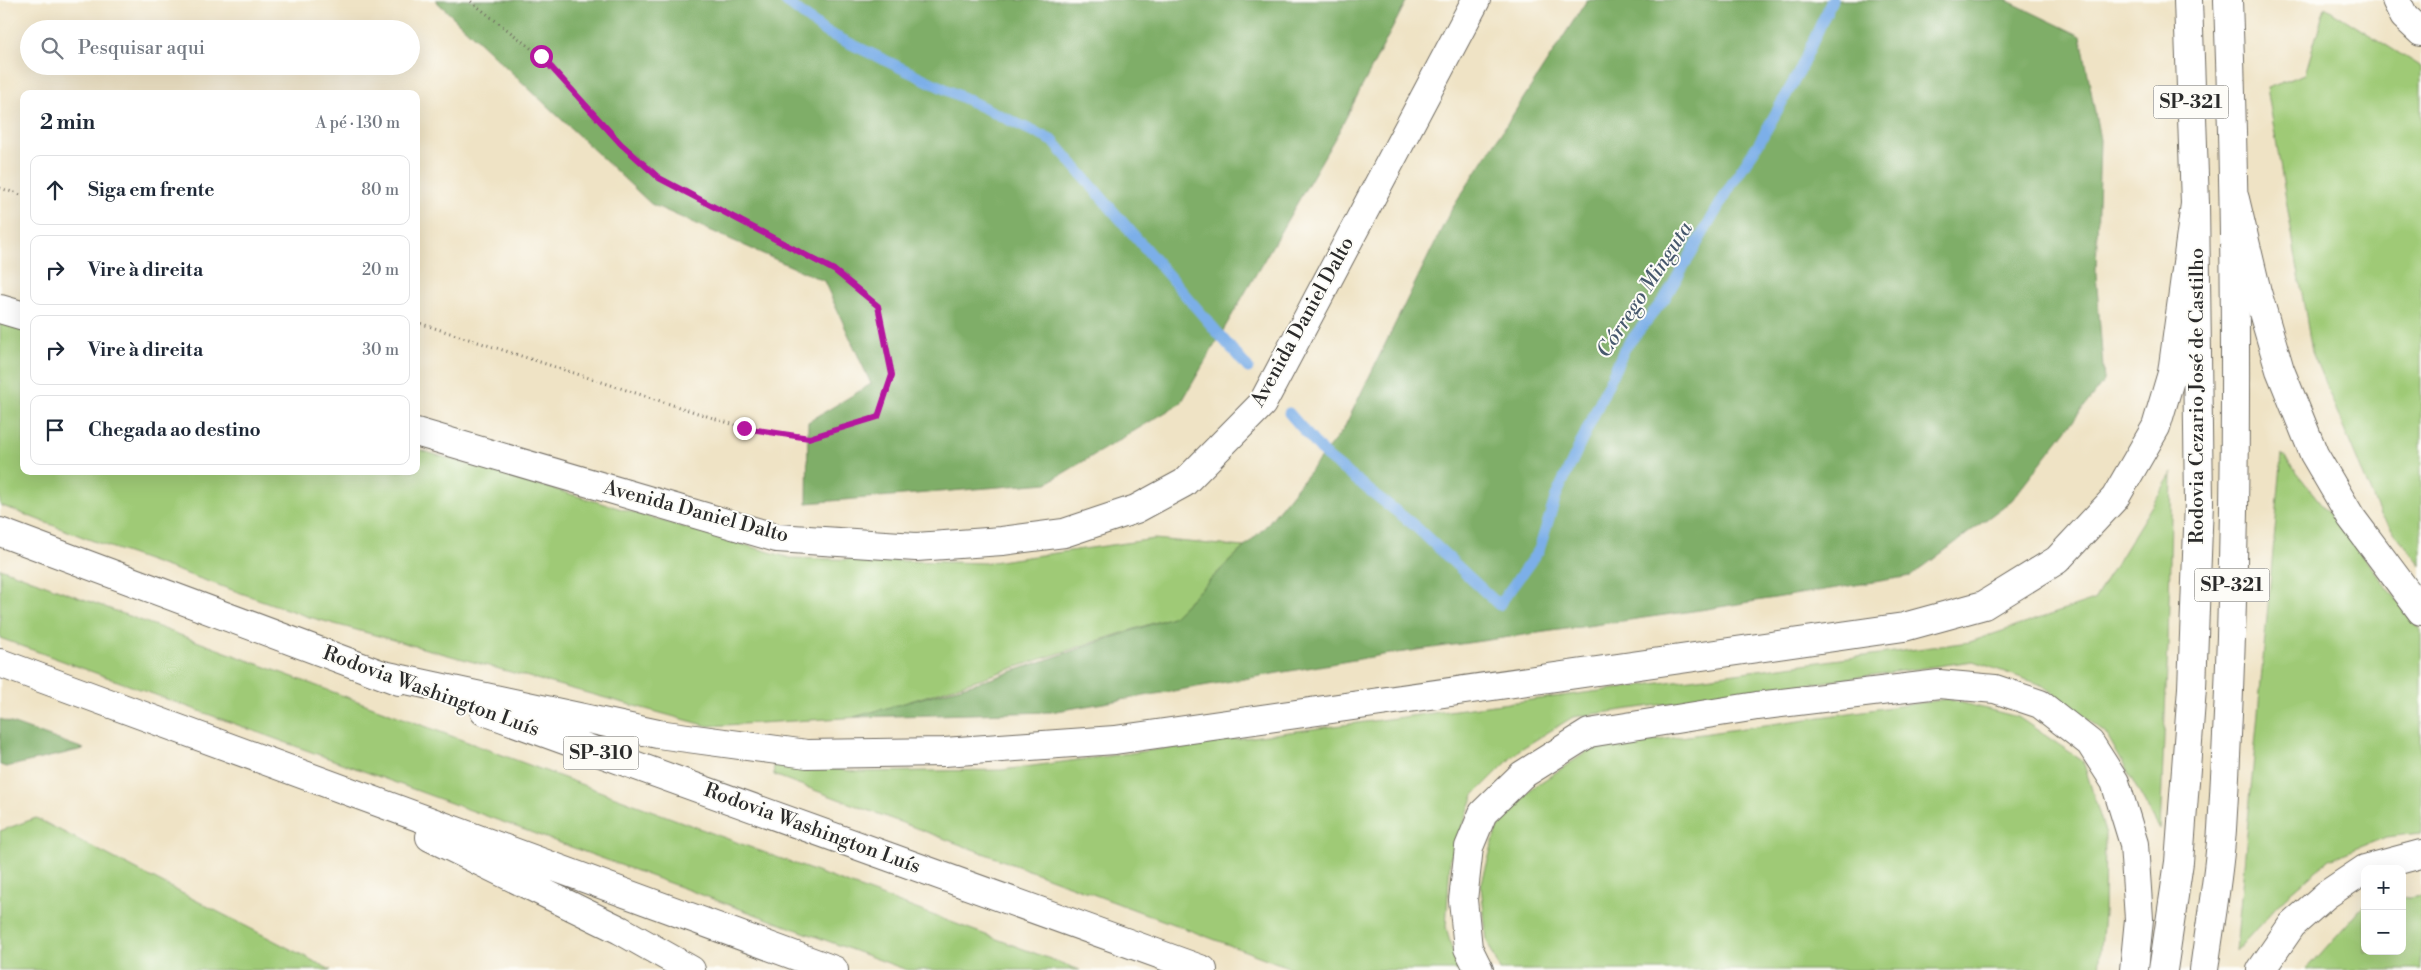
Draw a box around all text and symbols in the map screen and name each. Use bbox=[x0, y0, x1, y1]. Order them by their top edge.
search box bbox=[20, 20, 420, 75]
icon: search bbox=[38, 34, 66, 62]
text: Pesquisar aqui bbox=[78, 36, 205, 60]
route start bbox=[530, 45, 553, 68]
road number: SP-321 bbox=[2154, 85, 2228, 118]
text: 2 min bbox=[40, 110, 95, 136]
text: A pé · 130 m bbox=[316, 113, 400, 133]
icon: ahead bbox=[41, 176, 69, 204]
text: Siga em frente bbox=[88, 178, 215, 202]
text: 80 m bbox=[361, 180, 399, 200]
water label: Córrego Minguta bbox=[1591, 217, 1699, 363]
street label: Avenida Daniel Dalto bbox=[1245, 233, 1360, 412]
street label: Rodovia Cezario José de Castilho bbox=[2185, 248, 2210, 544]
icon: right bbox=[41, 256, 69, 284]
text: Vire à direita bbox=[88, 258, 203, 282]
text: 20 m bbox=[362, 260, 399, 280]
icon: right bbox=[41, 336, 69, 364]
text: Vire à direita bbox=[88, 338, 203, 362]
text: 30 m bbox=[362, 340, 399, 360]
icon: arrive bbox=[41, 416, 69, 444]
route end bbox=[733, 417, 756, 440]
text: Chegada ao destino bbox=[88, 418, 261, 442]
street label: Avenida Daniel Dalto bbox=[600, 475, 791, 549]
road number: SP-321 bbox=[2194, 568, 2270, 602]
street label: Rodovia Washington Luís bbox=[319, 641, 543, 743]
road number: SP-310 bbox=[564, 736, 638, 770]
street label: Rodovia Washington Luís bbox=[700, 778, 924, 880]
map controls bbox=[2361, 865, 2406, 955]
button: + bbox=[2361, 865, 2406, 910]
button: − bbox=[2361, 910, 2406, 955]

